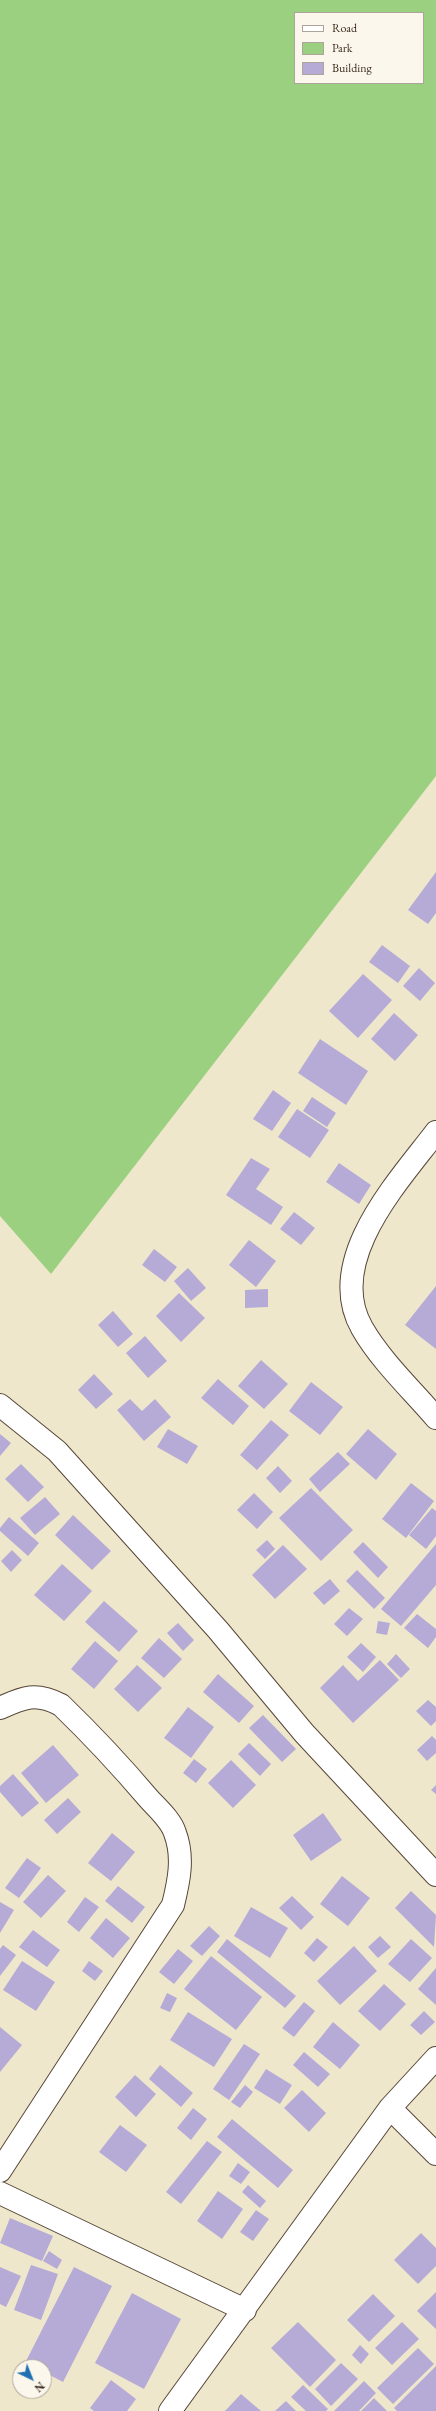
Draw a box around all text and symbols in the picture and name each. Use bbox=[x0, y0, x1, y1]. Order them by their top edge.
legend bbox=[294, 12, 424, 84]
text: Road bbox=[332, 20, 357, 36]
text: Park bbox=[332, 40, 352, 56]
text: Building bbox=[332, 60, 372, 76]
north arrow bbox=[12, 2359, 52, 2399]
text: N bbox=[31, 2379, 48, 2395]

